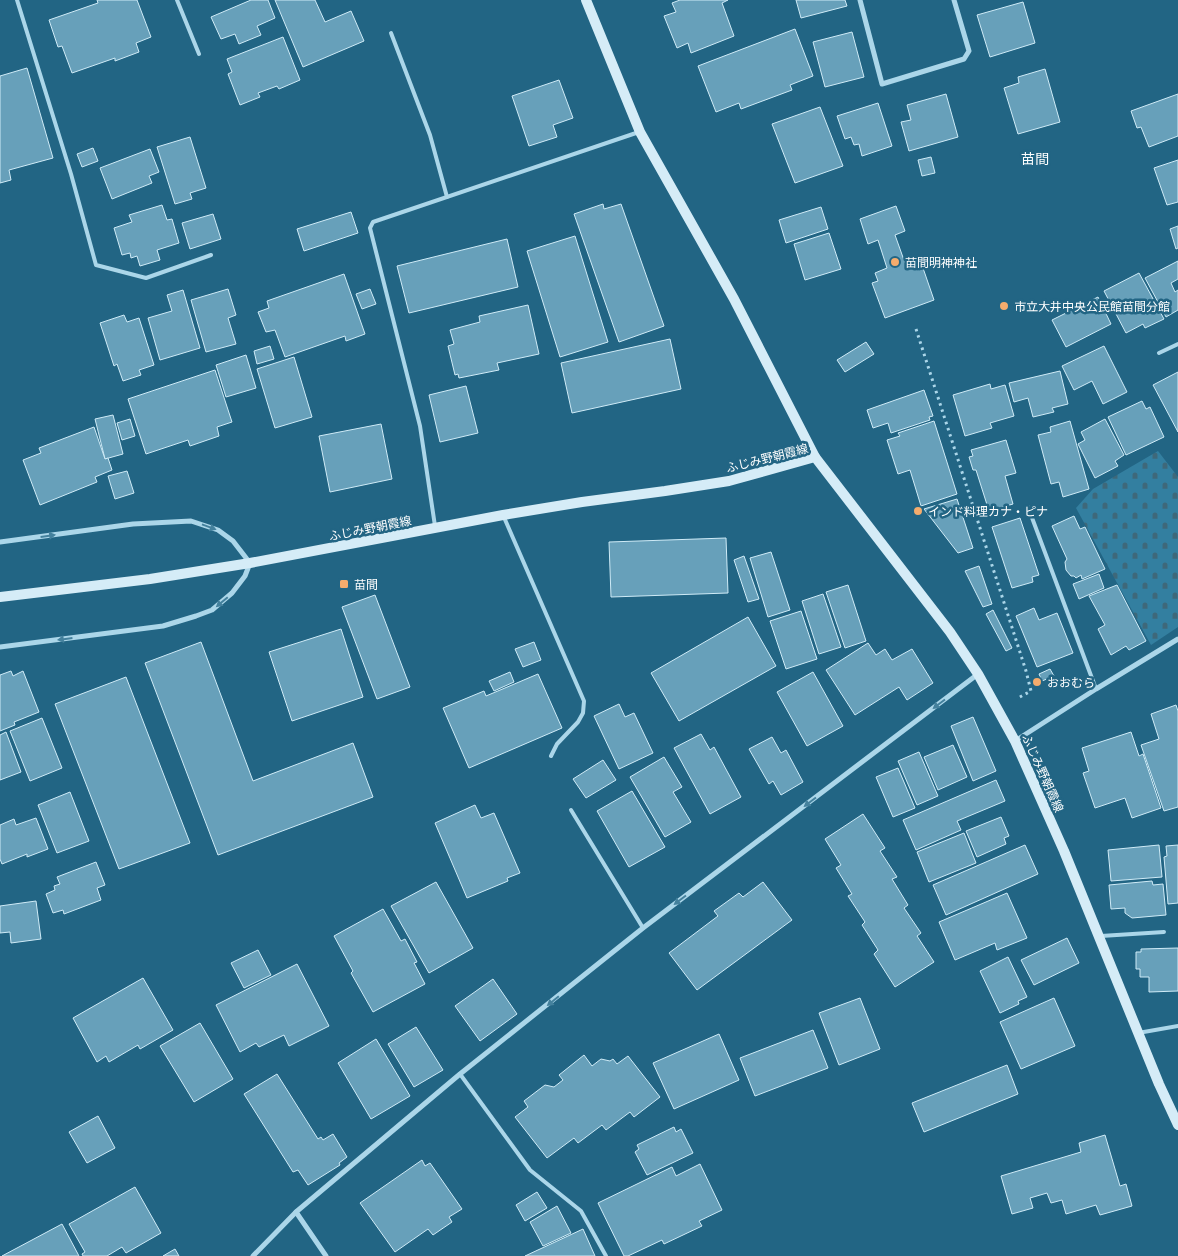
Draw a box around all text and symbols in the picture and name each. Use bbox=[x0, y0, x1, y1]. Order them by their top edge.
district label: 苗間 bbox=[1021, 150, 1049, 168]
place label: 苗間明神神社 bbox=[905, 255, 977, 270]
marker: 苗間明神神社 bbox=[889, 256, 901, 268]
place label: 市立大井中央公民館苗間分館 bbox=[1014, 299, 1170, 314]
marker: 市立大井中央公民館苗間分館 bbox=[998, 300, 1010, 312]
street label: ふじみ野朝霞線 bbox=[724, 441, 810, 475]
place label: インド料理カナ・ピナ bbox=[928, 504, 1048, 519]
marker: インド料理カナ・ピナ bbox=[912, 505, 924, 517]
street label: ふじみ野朝霞線 bbox=[327, 513, 413, 543]
one-way arrow bbox=[202, 523, 217, 531]
one-way arrow bbox=[41, 531, 57, 539]
place label: 苗間 bbox=[354, 577, 378, 592]
marker: 苗間 bbox=[338, 578, 350, 590]
one-way arrow bbox=[215, 596, 228, 607]
one-way arrow bbox=[57, 635, 73, 643]
place label: おおむら bbox=[1047, 675, 1095, 690]
marker: おおむら bbox=[1031, 676, 1043, 688]
one-way arrow bbox=[933, 698, 946, 709]
street label: ふじみ野朝霞線 bbox=[1019, 732, 1067, 814]
one-way arrow bbox=[804, 796, 817, 807]
one-way arrow bbox=[674, 894, 687, 905]
one-way arrow bbox=[547, 995, 560, 1006]

